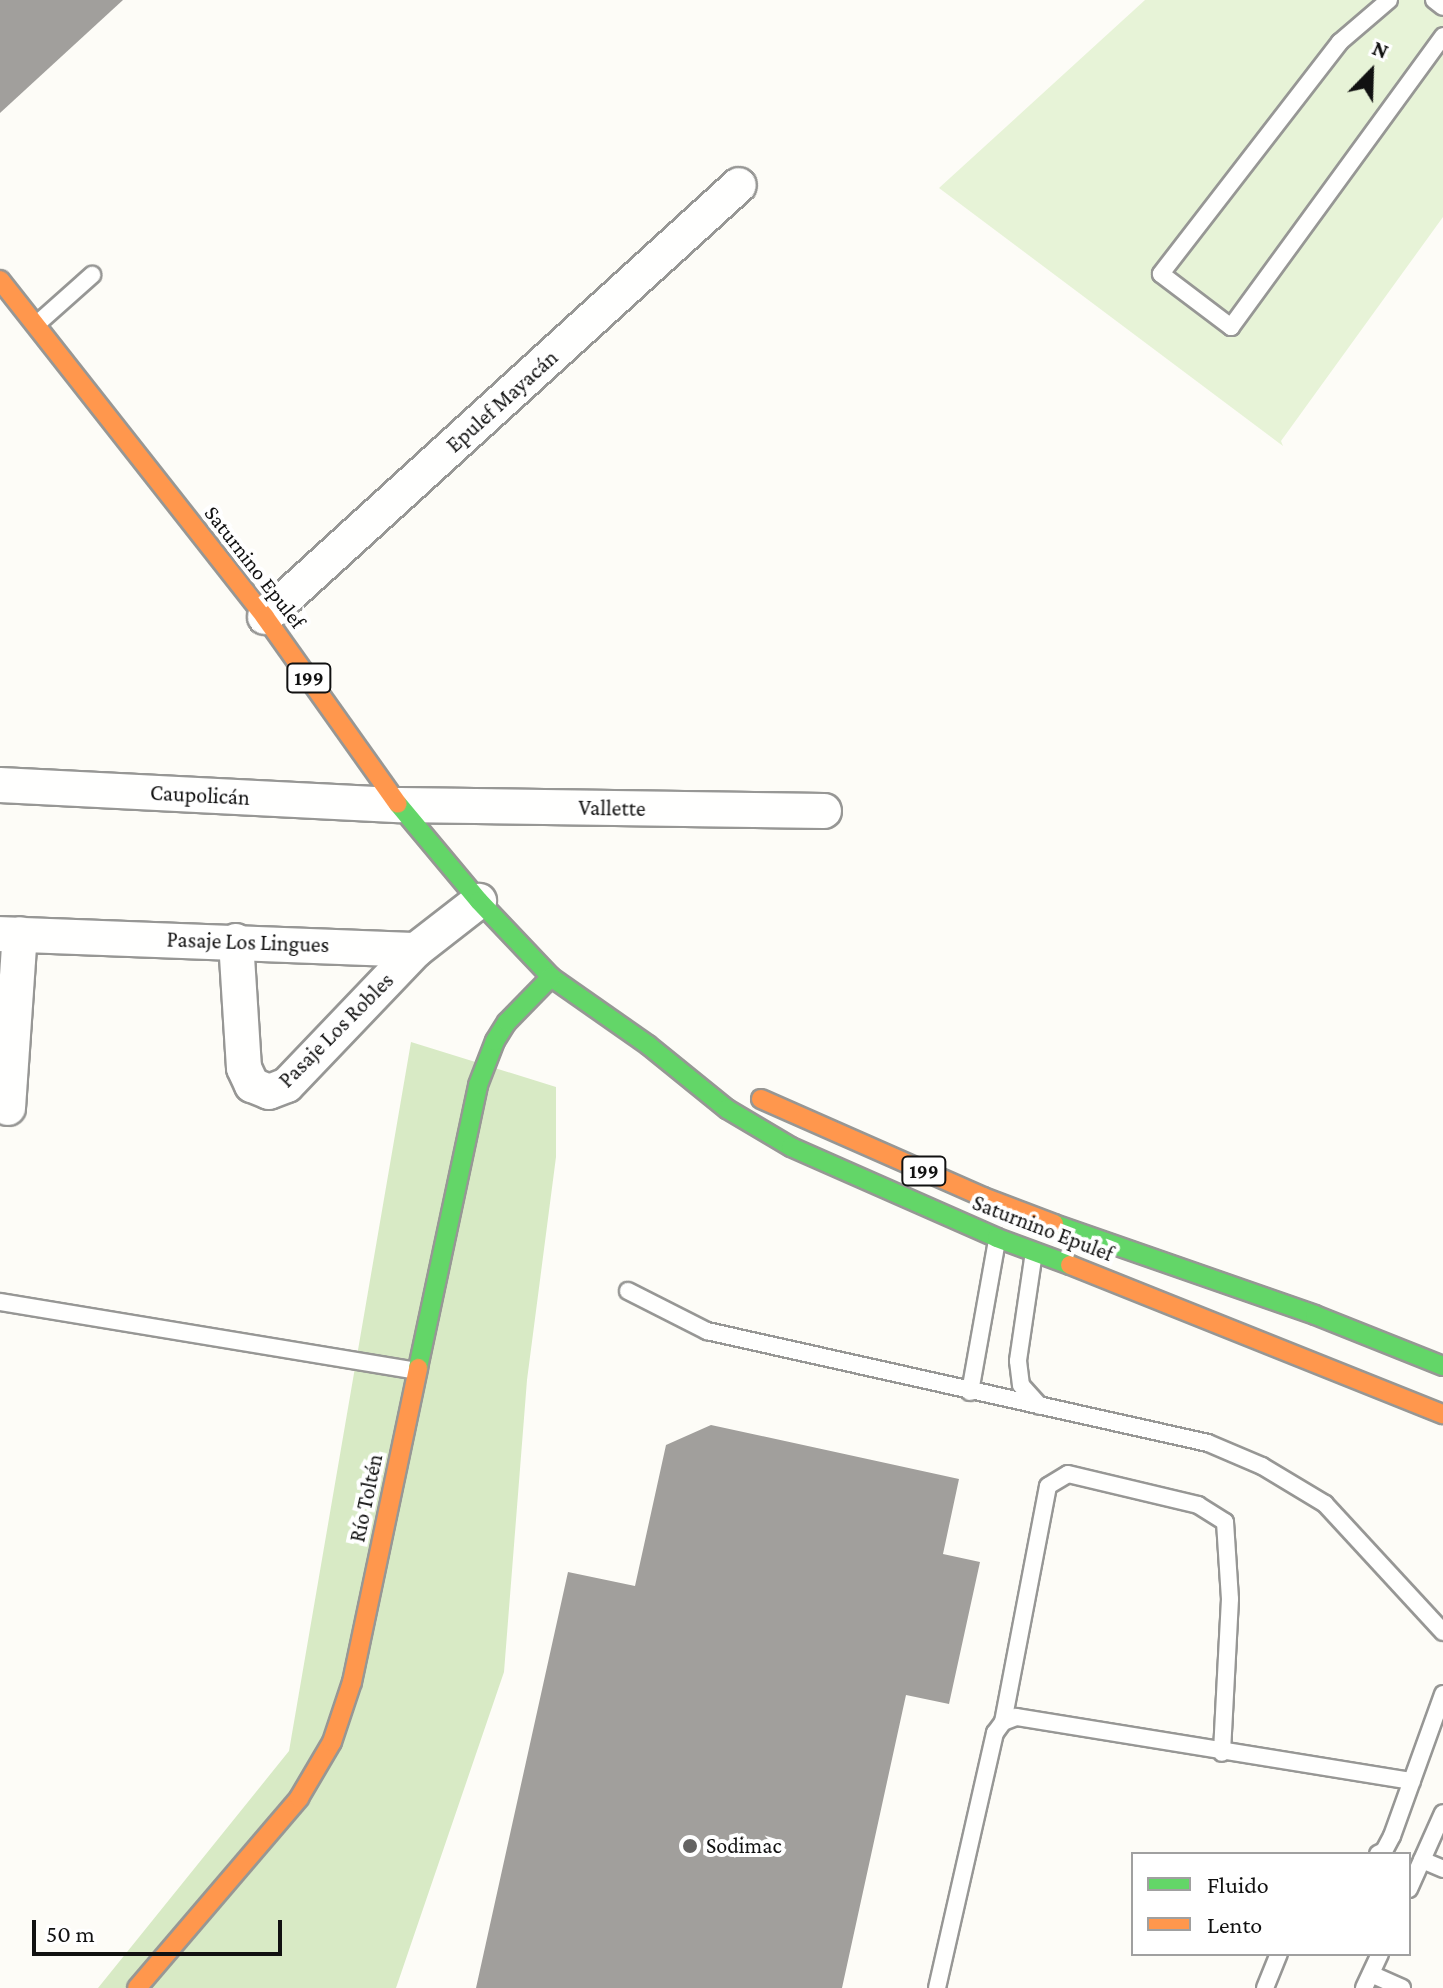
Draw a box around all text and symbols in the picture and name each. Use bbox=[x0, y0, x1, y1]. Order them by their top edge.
north arrow bbox=[1331, 32, 1411, 112]
text: N bbox=[1369, 35, 1392, 64]
street label: Epulef Mayacán bbox=[441, 344, 563, 458]
street label: Saturnino Epulef bbox=[199, 500, 311, 634]
road number: 199 bbox=[285, 662, 333, 694]
street label: Caupolicán bbox=[149, 779, 251, 811]
street label: Vallette bbox=[578, 794, 646, 822]
street label: Pasaje Los Lingues bbox=[166, 926, 330, 958]
street label: Pasaje Los Robles bbox=[273, 967, 399, 1093]
road number: 199 bbox=[900, 1155, 948, 1187]
street label: Saturnino Epulef bbox=[969, 1189, 1117, 1267]
street label: Río Toltén bbox=[344, 1452, 388, 1544]
place label: Sodimac bbox=[706, 1833, 782, 1859]
marker: Sodimac bbox=[681, 1837, 699, 1855]
legend bbox=[1131, 1852, 1411, 1956]
text: Fluido bbox=[1207, 1871, 1269, 1898]
scale bar bbox=[36, 1904, 286, 1954]
text: Lento bbox=[1207, 1911, 1262, 1938]
text: 50 m bbox=[46, 1920, 95, 1947]

